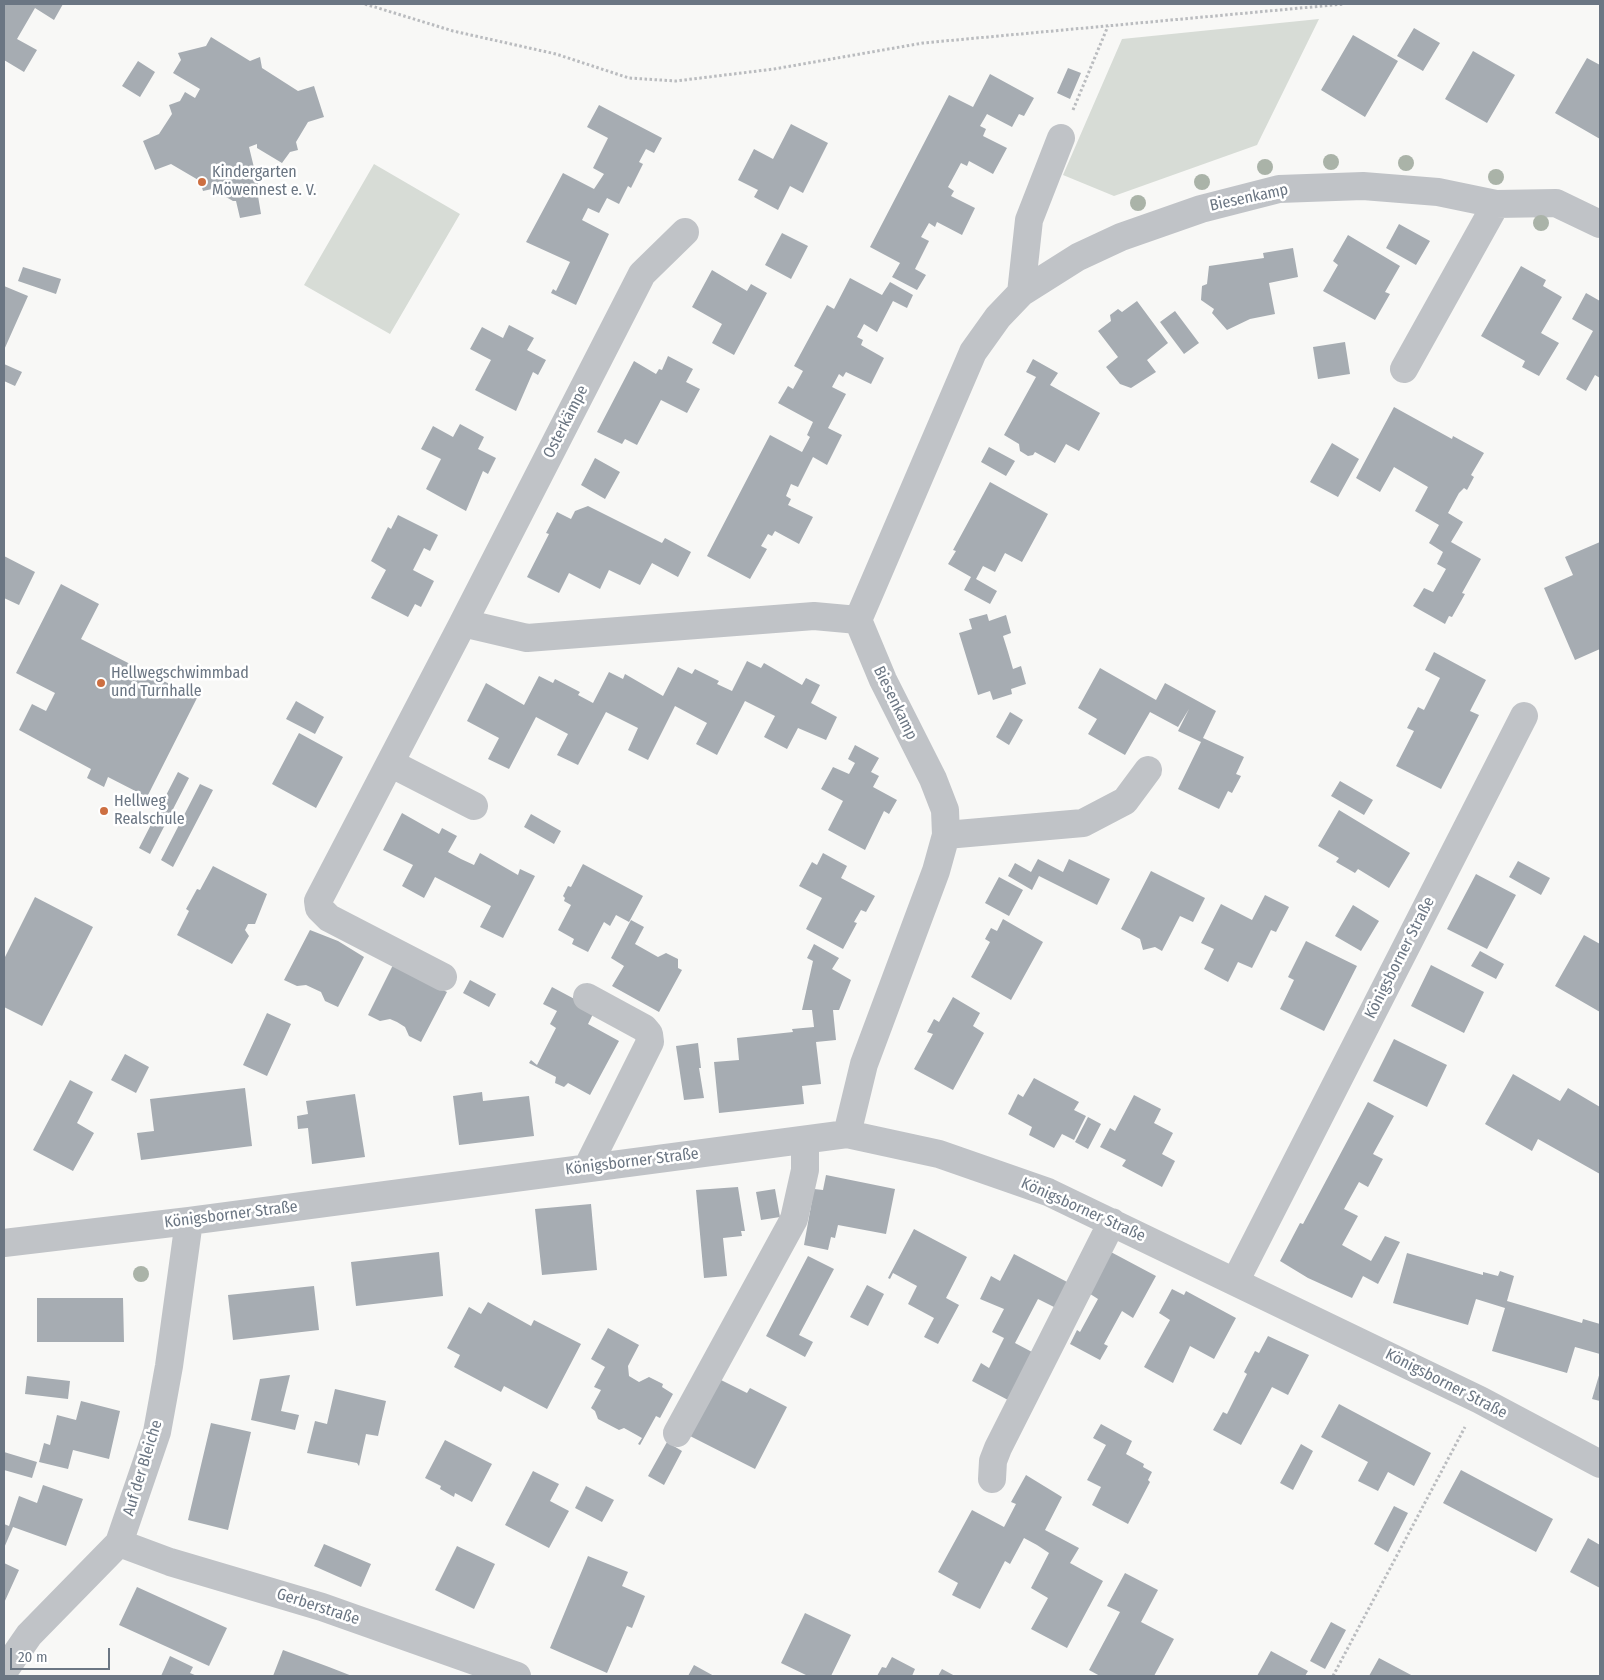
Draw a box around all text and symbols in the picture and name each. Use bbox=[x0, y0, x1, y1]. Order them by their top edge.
place label: Kindergarten Möwennest e. V. bbox=[212, 163, 316, 201]
marker: Kindergarten Möwennest e. V. bbox=[196, 176, 208, 188]
street label: Biesenkamp bbox=[1208, 180, 1290, 216]
street label: Osterkämpe bbox=[539, 382, 593, 462]
street label: Biesenkamp bbox=[869, 663, 921, 743]
place label: Hellwegschwimmbad und Turnhalle bbox=[111, 664, 249, 702]
marker: Hellwegschwimmbad und Turnhalle bbox=[95, 677, 107, 689]
place label: Hellweg Realschule bbox=[114, 792, 185, 830]
marker: Hellweg Realschule bbox=[98, 805, 110, 817]
street label: Königsborner Straße bbox=[1361, 894, 1439, 1022]
street label: Königsborner Straße bbox=[564, 1144, 700, 1180]
street label: Königsborner Straße bbox=[1018, 1174, 1148, 1246]
street label: Königsborner Straße bbox=[163, 1197, 299, 1233]
street label: Königsborner Straße bbox=[1382, 1345, 1510, 1423]
street label: Auf der Bleiche bbox=[119, 1418, 167, 1518]
street label: Gerberstraße bbox=[274, 1585, 362, 1629]
scale bar bbox=[12, 1638, 112, 1670]
text: 20 m bbox=[18, 1648, 48, 1666]

